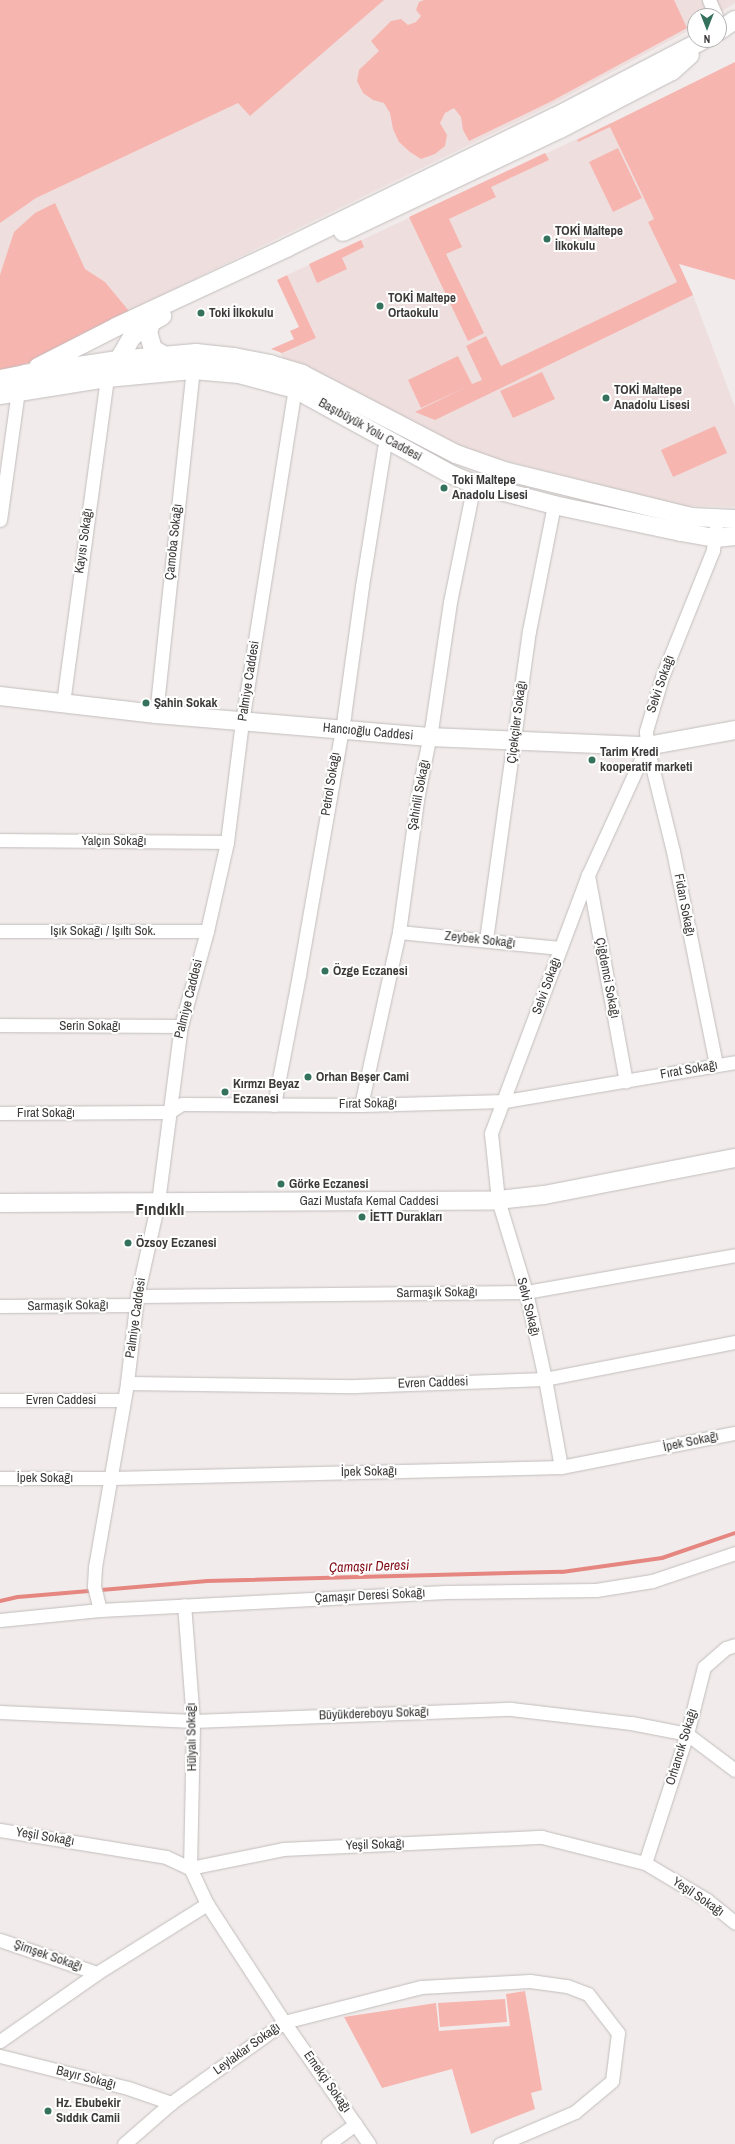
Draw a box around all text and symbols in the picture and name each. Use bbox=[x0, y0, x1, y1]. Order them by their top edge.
north arrow bbox=[687, 8, 727, 48]
text: N bbox=[704, 32, 710, 46]
place label: TOKİ Maltepe İlkokulu bbox=[555, 224, 623, 255]
marker: TOKİ Maltepe İlkokulu bbox=[542, 234, 552, 244]
place label: TOKİ Maltepe Ortaokulu bbox=[388, 291, 456, 322]
marker: TOKİ Maltepe Ortaokulu bbox=[375, 301, 385, 311]
place label: Toki İlkokulu bbox=[209, 305, 273, 321]
marker: Toki İlkokulu bbox=[196, 308, 206, 318]
place label: TOKİ Maltepe Anadolu Lisesi bbox=[614, 383, 690, 414]
marker: TOKİ Maltepe Anadolu Lisesi bbox=[601, 393, 611, 403]
street label: Başıbüyük Yolu Caddesi bbox=[316, 395, 424, 465]
place label: Toki Maltepe Anadolu Lisesi bbox=[452, 473, 528, 504]
marker: Toki Maltepe Anadolu Lisesi bbox=[439, 483, 449, 493]
street label: Çamoba Sokağı bbox=[162, 503, 186, 581]
street label: Kayısı Sokağı bbox=[72, 507, 96, 575]
street label: Palmiye Caddesi bbox=[235, 640, 263, 722]
street label: Selvi Sokağı bbox=[644, 653, 678, 715]
street label: Çiçekçiler Sokağı bbox=[504, 680, 530, 764]
place label: Şahin Sokak bbox=[154, 695, 217, 711]
marker: Şahin Sokak bbox=[141, 698, 151, 708]
street label: Hancıoğlu Caddesi bbox=[322, 720, 414, 744]
place label: Tarim Kredi kooperatif marketi bbox=[600, 745, 692, 776]
street label: Petrol Sokağı bbox=[318, 751, 344, 817]
marker: Tarim Kredi kooperatif marketi bbox=[587, 755, 597, 765]
street label: Şahinlil Sokağı bbox=[405, 758, 433, 832]
street label: Yalçın Sokağı bbox=[82, 833, 146, 849]
street label: Fidan Sokağı bbox=[670, 872, 698, 938]
street label: Işık Sokağı / Işıltı Sok. bbox=[50, 923, 156, 939]
street label: Zeybek Sokağı bbox=[444, 929, 516, 951]
street label: Çiğdemci Sokağı bbox=[592, 936, 622, 1020]
street label: Selvi Sokağı bbox=[529, 955, 565, 1017]
street label: Palmiye Caddesi bbox=[172, 958, 206, 1040]
place label: Özge Eczanesi bbox=[333, 963, 408, 979]
marker: Özge Eczanesi bbox=[320, 966, 330, 976]
street label: Serin Sokağı bbox=[59, 1018, 121, 1034]
street label: Fırat Sokağı bbox=[659, 1057, 719, 1083]
place label: Orhan Beşer Cami bbox=[316, 1069, 409, 1085]
marker: Orhan Beşer Cami bbox=[303, 1072, 313, 1082]
place label: Kırmzı Beyaz Eczanesi bbox=[233, 1077, 299, 1108]
marker: Kırmzı Beyaz Eczanesi bbox=[220, 1087, 230, 1097]
street label: Fırat Sokağı bbox=[339, 1096, 397, 1112]
street label: Fırat Sokağı bbox=[17, 1105, 75, 1121]
place label: Görke Eczanesi bbox=[289, 1176, 368, 1192]
marker: Görke Eczanesi bbox=[276, 1179, 286, 1189]
street label: Gazi Mustafa Kemal Caddesi bbox=[299, 1193, 439, 1209]
district label: Fındıklı bbox=[136, 1199, 184, 1219]
place label: İETT Durakları bbox=[370, 1209, 442, 1225]
marker: İETT Durakları bbox=[357, 1212, 367, 1222]
place label: Özsoy Eczanesi bbox=[136, 1235, 217, 1251]
marker: Özsoy Eczanesi bbox=[123, 1238, 133, 1248]
street label: Selvi Sokağı bbox=[513, 1276, 543, 1338]
street label: Palmiye Caddesi bbox=[123, 1277, 149, 1359]
street label: Sarmaşık Sokağı bbox=[396, 1284, 478, 1302]
street label: Sarmaşık Sokağı bbox=[27, 1297, 109, 1315]
street label: Evren Caddesi bbox=[397, 1374, 469, 1392]
street label: Evren Caddesi bbox=[26, 1392, 96, 1408]
street label: İpek Sokağı bbox=[662, 1429, 720, 1455]
street label: İpek Sokağı bbox=[341, 1464, 397, 1480]
street label: İpek Sokağı bbox=[17, 1470, 73, 1486]
water label: Çamaşır Deresi bbox=[329, 1556, 409, 1576]
street label: Çamaşır Deresi Sokağı bbox=[314, 1585, 426, 1607]
street label: Hülyalı Sokağı bbox=[184, 1703, 200, 1771]
street label: Büyükdereboyu Sokağı bbox=[319, 1704, 429, 1724]
street label: Orhancık Sokağı bbox=[663, 1707, 701, 1787]
street label: Yeşil Sokağı bbox=[15, 1825, 75, 1849]
street label: Yeşil Sokağı bbox=[345, 1836, 405, 1854]
street label: Yeşil Sokağı bbox=[669, 1874, 727, 1920]
street label: Şimşek Sokağı bbox=[12, 1937, 84, 1975]
street label: Leylaklar Sokağı bbox=[211, 2020, 283, 2078]
street label: Emekçi Sokağı bbox=[300, 2048, 354, 2116]
street label: Bayır Sokağı bbox=[55, 2063, 117, 2093]
place label: Hz. Ebubekir Sıddık Camii bbox=[56, 2096, 121, 2127]
marker: Hz. Ebubekir Sıddık Camii bbox=[43, 2106, 53, 2116]

